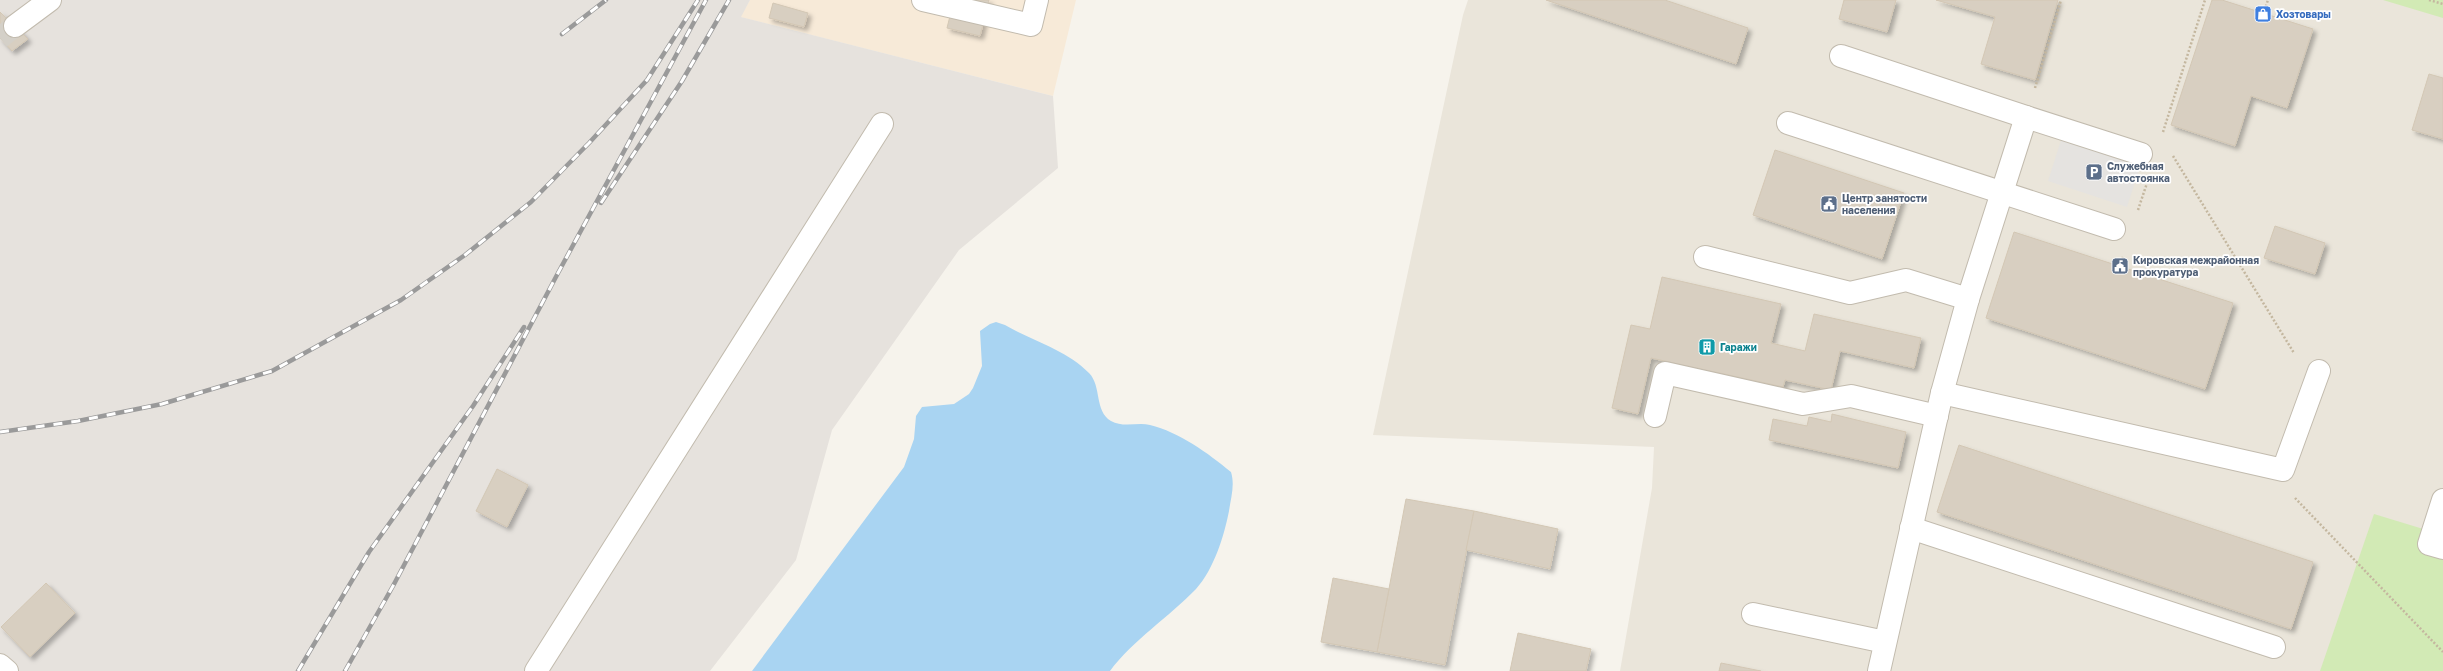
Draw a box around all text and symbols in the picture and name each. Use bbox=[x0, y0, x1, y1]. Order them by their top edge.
shop icon: Хозтовары bbox=[2253, 4, 2273, 24]
place label: Хозтовары bbox=[2276, 8, 2331, 20]
place label: Служебная автостоянка bbox=[2107, 160, 2170, 184]
parking icon: Служебная автостоянка bbox=[2084, 162, 2104, 182]
place label: Центр занятости населения bbox=[1842, 192, 1927, 216]
public building icon: Центр занятости населения bbox=[1819, 194, 1839, 214]
place label: Кировская межрайонная прокуратура bbox=[2133, 254, 2259, 278]
public building icon: Кировская межрайонная прокуратура bbox=[2110, 256, 2130, 276]
building icon: Гаражи bbox=[1697, 337, 1717, 357]
place label: Гаражи bbox=[1720, 341, 1757, 353]

